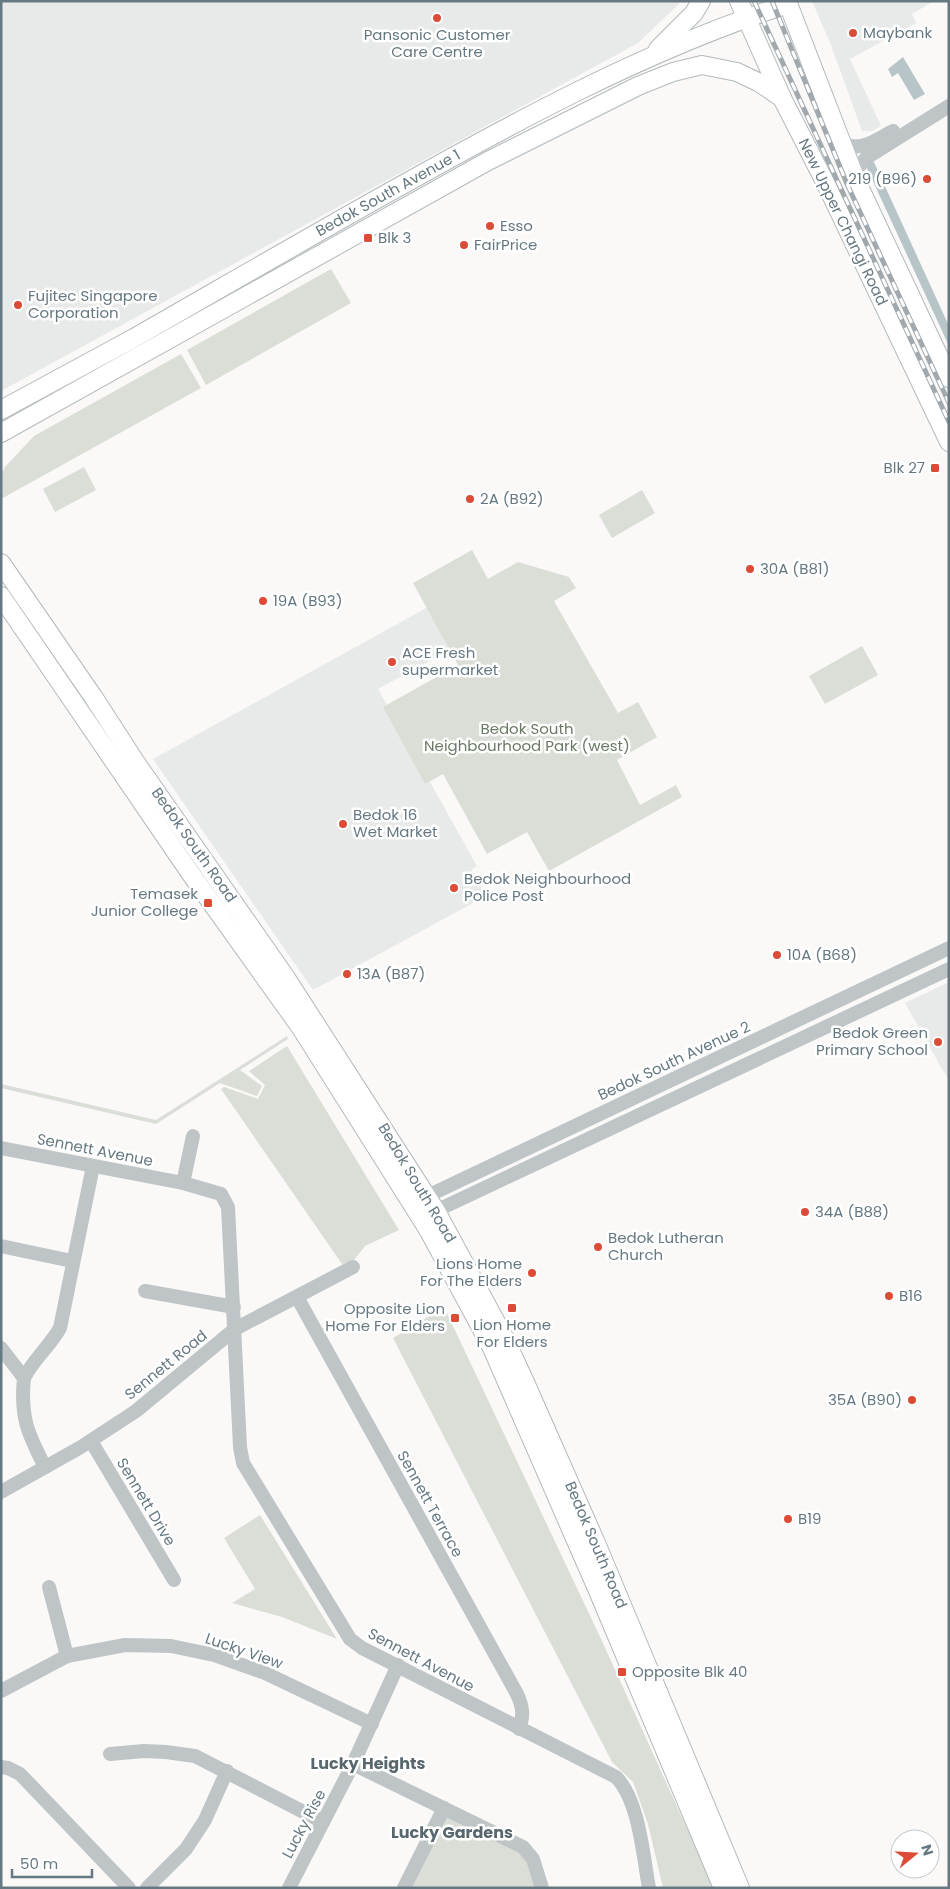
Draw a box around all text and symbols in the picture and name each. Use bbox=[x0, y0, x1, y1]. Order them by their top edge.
marker: Pansonic Customer Care Centre bbox=[431, 12, 443, 24]
place label: Maybank bbox=[863, 22, 932, 43]
place label: Pansonic Customer Care Centre bbox=[364, 24, 511, 62]
marker: Maybank bbox=[847, 27, 859, 39]
street label: New Upper Changi Road bbox=[794, 135, 893, 309]
street label: Bedok South Avenue 1 bbox=[312, 144, 464, 241]
place label: 219 (B96) bbox=[848, 168, 917, 189]
marker: 219 (B96) bbox=[921, 173, 933, 185]
place label: Esso bbox=[500, 215, 533, 236]
marker: Esso bbox=[484, 220, 496, 232]
place label: Blk 3 bbox=[378, 227, 411, 248]
marker: Blk 3 bbox=[362, 232, 374, 244]
place label: FairPrice bbox=[474, 234, 537, 255]
marker: FairPrice bbox=[458, 239, 470, 251]
place label: Fujitec Singapore Corporation bbox=[28, 285, 157, 323]
marker: Fujitec Singapore Corporation bbox=[12, 299, 24, 311]
place label: Blk 27 bbox=[884, 457, 925, 478]
marker: Blk 27 bbox=[929, 462, 941, 474]
place label: 2A (B92) bbox=[480, 488, 544, 509]
marker: 2A (B92) bbox=[464, 493, 476, 505]
place label: 30A (B81) bbox=[760, 558, 829, 579]
marker: 30A (B81) bbox=[744, 563, 756, 575]
place label: 19A (B93) bbox=[273, 590, 342, 611]
marker: 19A (B93) bbox=[257, 595, 269, 607]
place label: ACE Fresh supermarket bbox=[402, 642, 498, 680]
marker: ACE Fresh supermarket bbox=[386, 656, 398, 668]
park label: Bedok South Neighbourhood Park (west) bbox=[424, 718, 630, 756]
street label: Bedok South Road bbox=[147, 783, 242, 906]
place label: Bedok 16 Wet Market bbox=[353, 804, 438, 842]
marker: Bedok 16 Wet Market bbox=[337, 818, 349, 830]
place label: Bedok Neighbourhood Police Post bbox=[464, 868, 631, 906]
marker: Bedok Neighbourhood Police Post bbox=[448, 882, 460, 894]
place label: Temasek Junior College bbox=[91, 883, 198, 921]
marker: Temasek Junior College bbox=[202, 897, 214, 909]
place label: 10A (B68) bbox=[787, 944, 857, 965]
marker: 10A (B68) bbox=[771, 949, 783, 961]
place label: 13A (B87) bbox=[357, 963, 425, 984]
marker: 13A (B87) bbox=[341, 968, 353, 980]
street label: Bedok South Avenue 2 bbox=[594, 1016, 753, 1105]
place label: Bedok Green Primary School bbox=[816, 1022, 928, 1060]
marker: Bedok Green Primary School bbox=[932, 1036, 944, 1048]
street label: Bedok South Road bbox=[373, 1119, 461, 1246]
street label: Sennett Avenue bbox=[35, 1128, 155, 1171]
place label: 34A (B88) bbox=[815, 1201, 889, 1222]
marker: 34A (B88) bbox=[799, 1206, 811, 1218]
place label: Bedok Lutheran Church bbox=[608, 1227, 724, 1265]
marker: Bedok Lutheran Church bbox=[592, 1241, 604, 1253]
place label: Lions Home For The Elders bbox=[420, 1253, 522, 1291]
marker: Lions Home For The Elders bbox=[526, 1267, 538, 1279]
place label: B16 bbox=[899, 1285, 923, 1306]
marker: B16 bbox=[883, 1290, 895, 1302]
place label: Opposite Lion Home For Elders bbox=[325, 1298, 445, 1336]
marker: Lion Home For Elders bbox=[506, 1302, 518, 1314]
marker: Opposite Lion Home For Elders bbox=[449, 1312, 461, 1324]
place label: Lion Home For Elders bbox=[473, 1314, 551, 1352]
street label: Sennett Road bbox=[120, 1325, 211, 1404]
place label: 35A (B90) bbox=[828, 1389, 902, 1410]
marker: 35A (B90) bbox=[906, 1394, 918, 1406]
street label: Sennett Terrace bbox=[392, 1447, 468, 1561]
street label: Sennett Drive bbox=[112, 1454, 181, 1550]
street label: Bedok South Road bbox=[560, 1478, 633, 1612]
place label: B19 bbox=[798, 1508, 821, 1529]
marker: B19 bbox=[782, 1513, 794, 1525]
street label: Sennett Avenue bbox=[364, 1623, 478, 1696]
street label: Lucky View bbox=[203, 1627, 286, 1674]
place label: Opposite Blk 40 bbox=[632, 1661, 747, 1682]
marker: Opposite Blk 40 bbox=[616, 1666, 628, 1678]
district label: Lucky Heights bbox=[311, 1752, 425, 1775]
street label: Lucky Rise bbox=[277, 1786, 331, 1862]
district label: Lucky Gardens bbox=[391, 1821, 513, 1844]
north arrow bbox=[890, 1829, 940, 1879]
text: N bbox=[916, 1842, 939, 1858]
scale bar bbox=[12, 1846, 92, 1878]
text: 50 m bbox=[20, 1853, 58, 1874]

